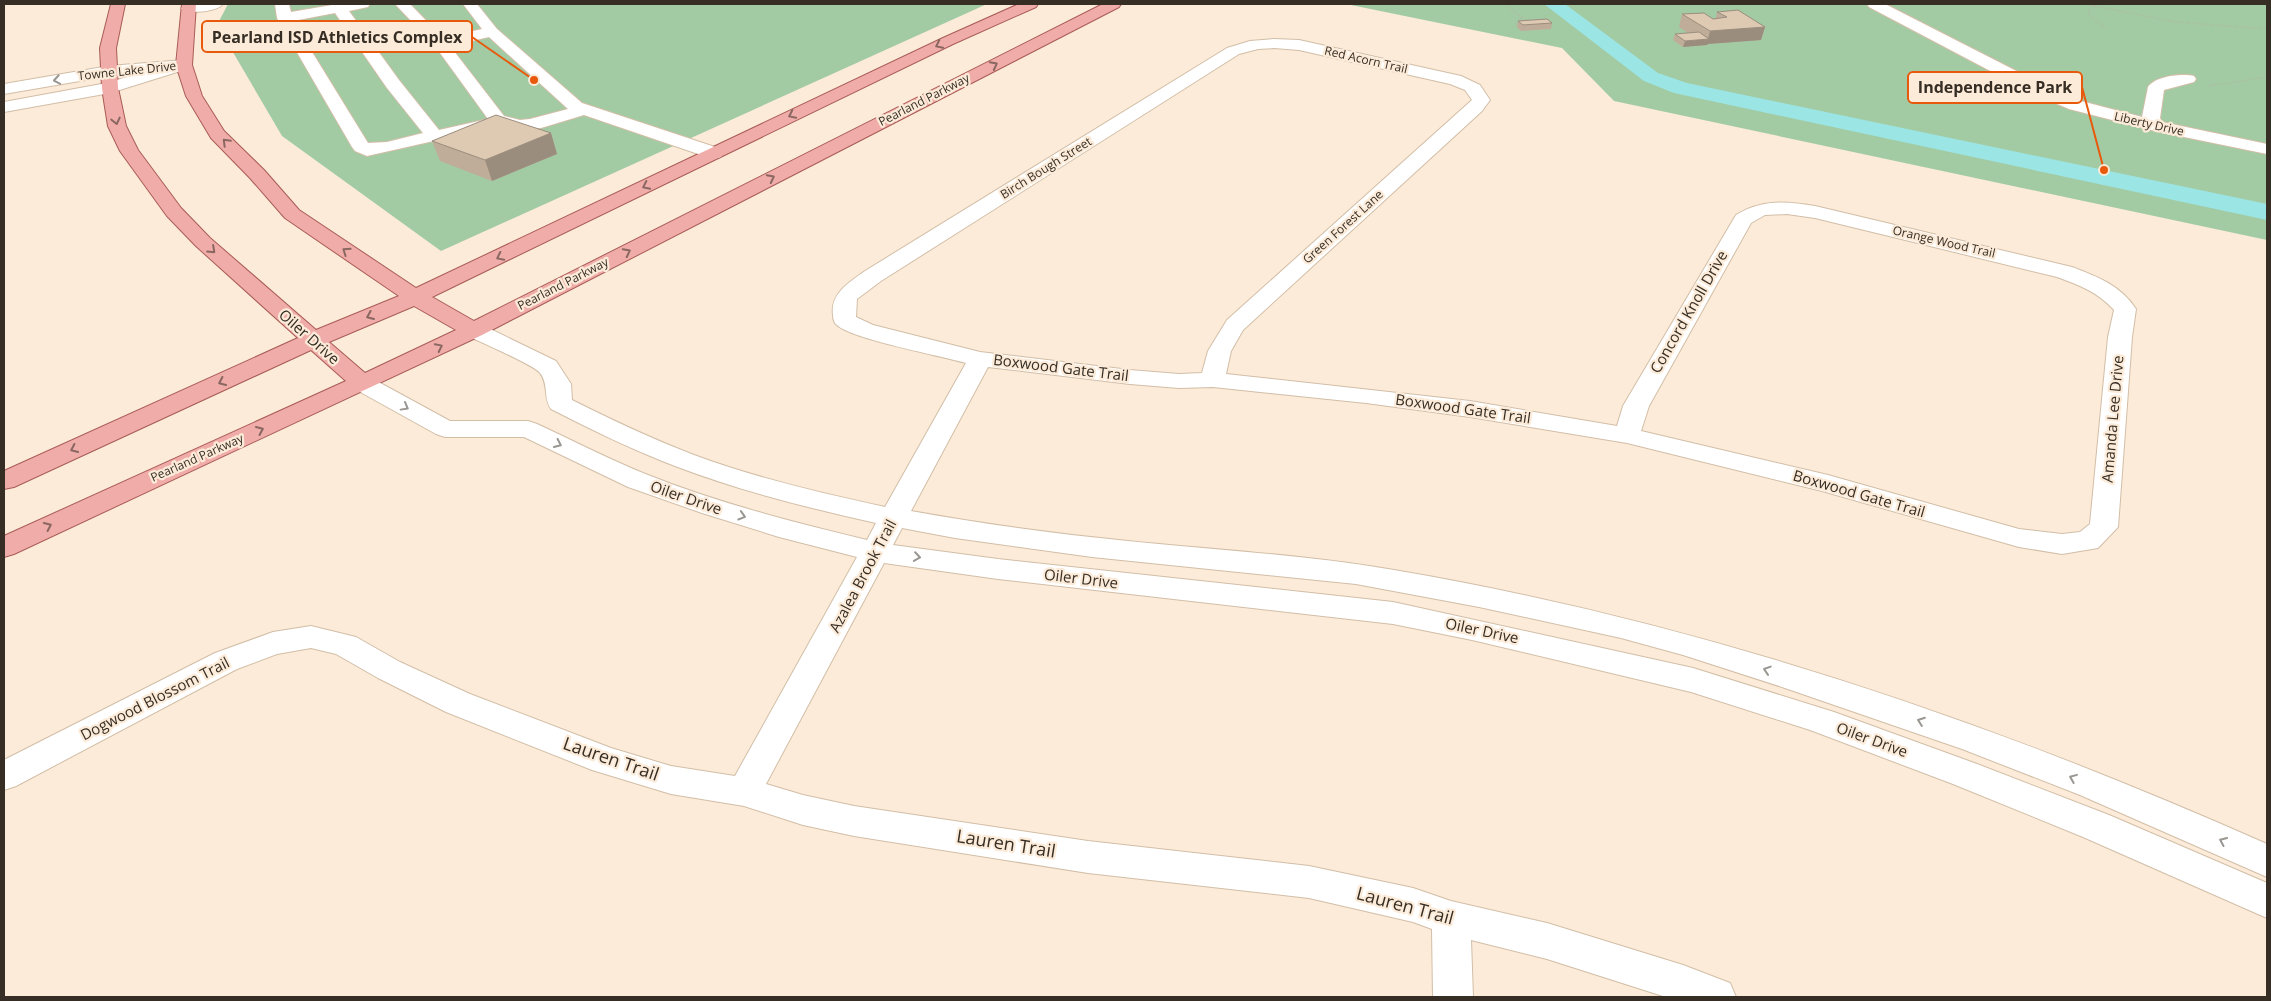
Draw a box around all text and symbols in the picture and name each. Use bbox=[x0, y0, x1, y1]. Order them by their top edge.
callout: Pearland ISD Athletics Complex bbox=[202, 21, 472, 52]
text: Pearland ISD Athletics Complex bbox=[212, 26, 463, 48]
one-way arrow bbox=[935, 39, 944, 50]
street label: Red Acorn Trail bbox=[1323, 42, 1409, 77]
street label: Towne Lake Drive bbox=[77, 57, 177, 84]
one-way arrow bbox=[989, 61, 998, 71]
street label: Pearland Parkway bbox=[875, 69, 973, 130]
callout: Independence Park bbox=[1908, 72, 2082, 103]
one-way arrow bbox=[52, 74, 61, 84]
text: Independence Park bbox=[1918, 76, 2072, 98]
street label: Liberty Drive bbox=[2113, 107, 2186, 140]
one-way arrow bbox=[788, 109, 797, 120]
one-way arrow bbox=[110, 116, 121, 125]
street label: Birch Bough Street bbox=[997, 133, 1095, 203]
one-way arrow bbox=[223, 139, 232, 148]
one-way arrow bbox=[766, 174, 775, 184]
one-way arrow bbox=[642, 180, 651, 190]
street label: Green Forest Lane bbox=[1299, 186, 1387, 267]
street label: Orange Wood Trail bbox=[1891, 221, 1997, 262]
one-way arrow bbox=[206, 244, 215, 253]
street label: Concord Knoll Drive bbox=[1645, 246, 1731, 377]
one-way arrow bbox=[342, 248, 351, 257]
one-way arrow bbox=[621, 248, 630, 258]
one-way arrow bbox=[496, 250, 505, 260]
street label: Pearland Parkway bbox=[514, 253, 612, 314]
street label: Oiler Drive bbox=[275, 304, 344, 368]
one-way arrow bbox=[367, 310, 375, 320]
one-way arrow bbox=[434, 342, 443, 353]
street label: Boxwood Gate Trail bbox=[992, 349, 1130, 385]
street label: Amanda Lee Drive bbox=[2096, 354, 2128, 483]
one-way arrow bbox=[218, 375, 227, 386]
street label: Boxwood Gate Trail bbox=[1394, 389, 1532, 427]
one-way arrow bbox=[399, 401, 408, 411]
one-way arrow bbox=[254, 426, 263, 436]
street label: Pearland Parkway bbox=[148, 429, 247, 486]
one-way arrow bbox=[553, 438, 562, 448]
one-way arrow bbox=[70, 443, 79, 454]
street label: Boxwood Gate Trail bbox=[1791, 465, 1928, 521]
street label: Oiler Drive bbox=[648, 475, 725, 519]
one-way arrow bbox=[737, 511, 745, 521]
street label: Azalea Brook Trail bbox=[824, 516, 900, 636]
one-way arrow bbox=[43, 522, 52, 533]
one-way arrow bbox=[912, 552, 921, 562]
street label: Oiler Drive bbox=[1043, 564, 1119, 592]
street label: Oiler Drive bbox=[1444, 613, 1521, 648]
street label: Dogwood Blossom Trail bbox=[77, 652, 232, 744]
one-way arrow bbox=[1763, 665, 1771, 675]
street label: Oiler Drive bbox=[1834, 717, 1911, 761]
one-way arrow bbox=[1917, 717, 1926, 727]
street label: Lauren Trail bbox=[560, 730, 663, 786]
one-way arrow bbox=[2069, 774, 2078, 784]
street label: Lauren Trail bbox=[955, 823, 1057, 863]
one-way arrow bbox=[2219, 836, 2228, 847]
street label: Lauren Trail bbox=[1354, 881, 1457, 930]

